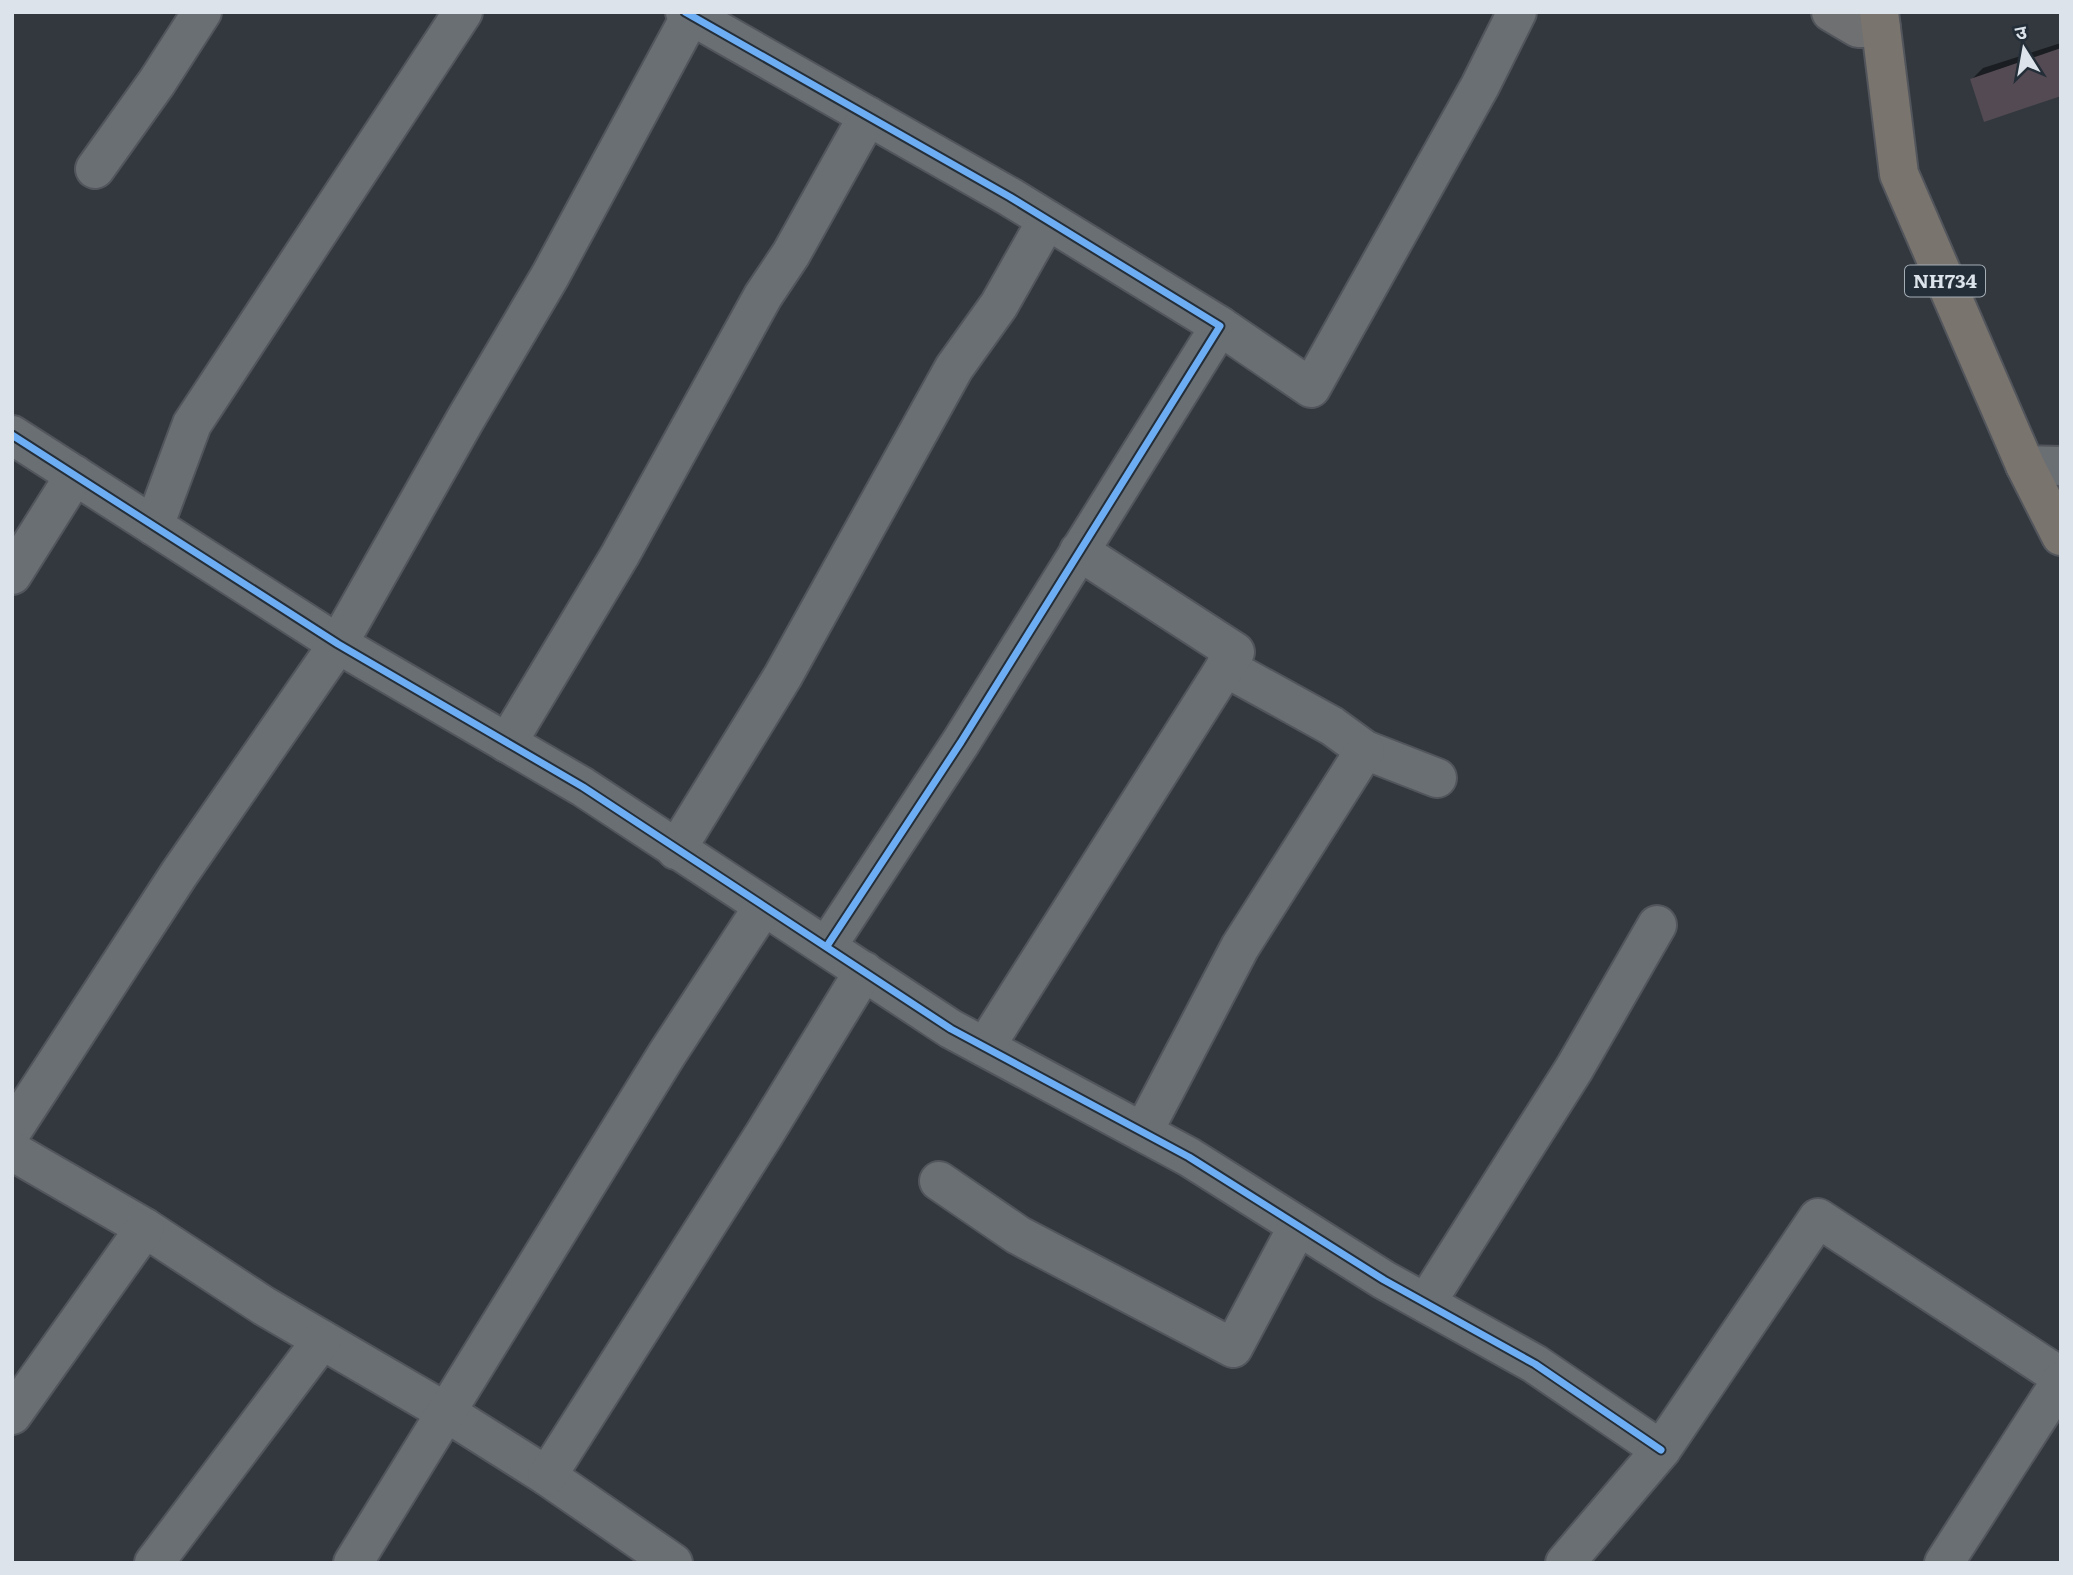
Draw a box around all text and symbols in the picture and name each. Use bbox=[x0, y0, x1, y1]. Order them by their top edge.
north arrow bbox=[1989, 14, 2059, 84]
text: उ bbox=[2012, 16, 2030, 46]
road number: NH734 bbox=[1905, 266, 1985, 296]

